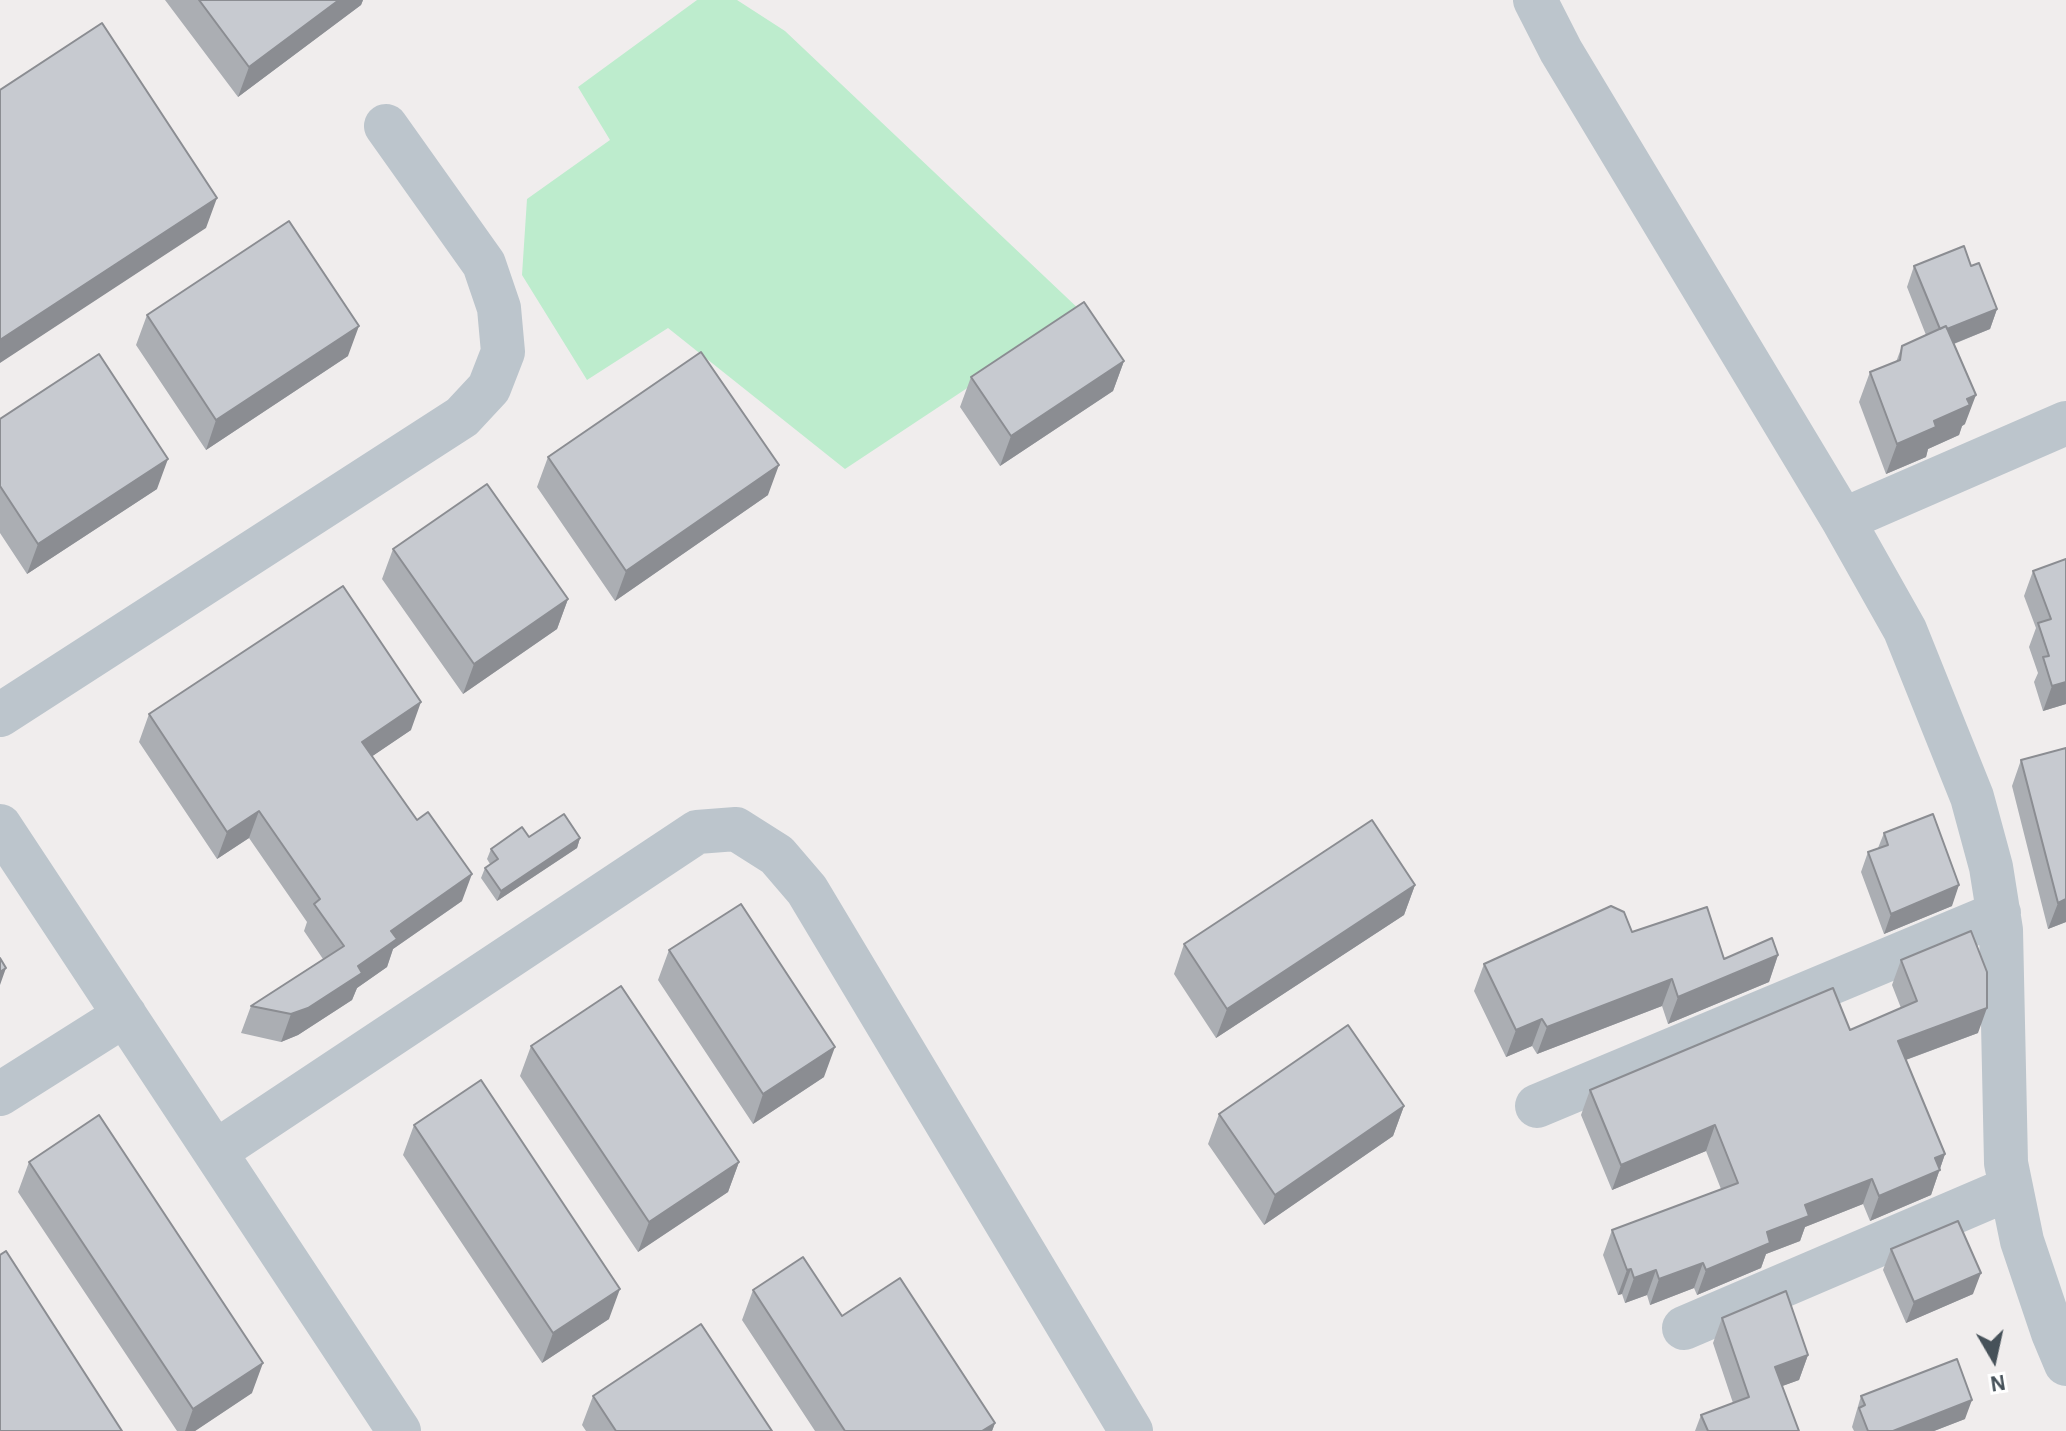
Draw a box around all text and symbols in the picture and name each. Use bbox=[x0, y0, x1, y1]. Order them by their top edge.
north arrow bbox=[1954, 1319, 2034, 1399]
text: N bbox=[1988, 1371, 2007, 1395]

